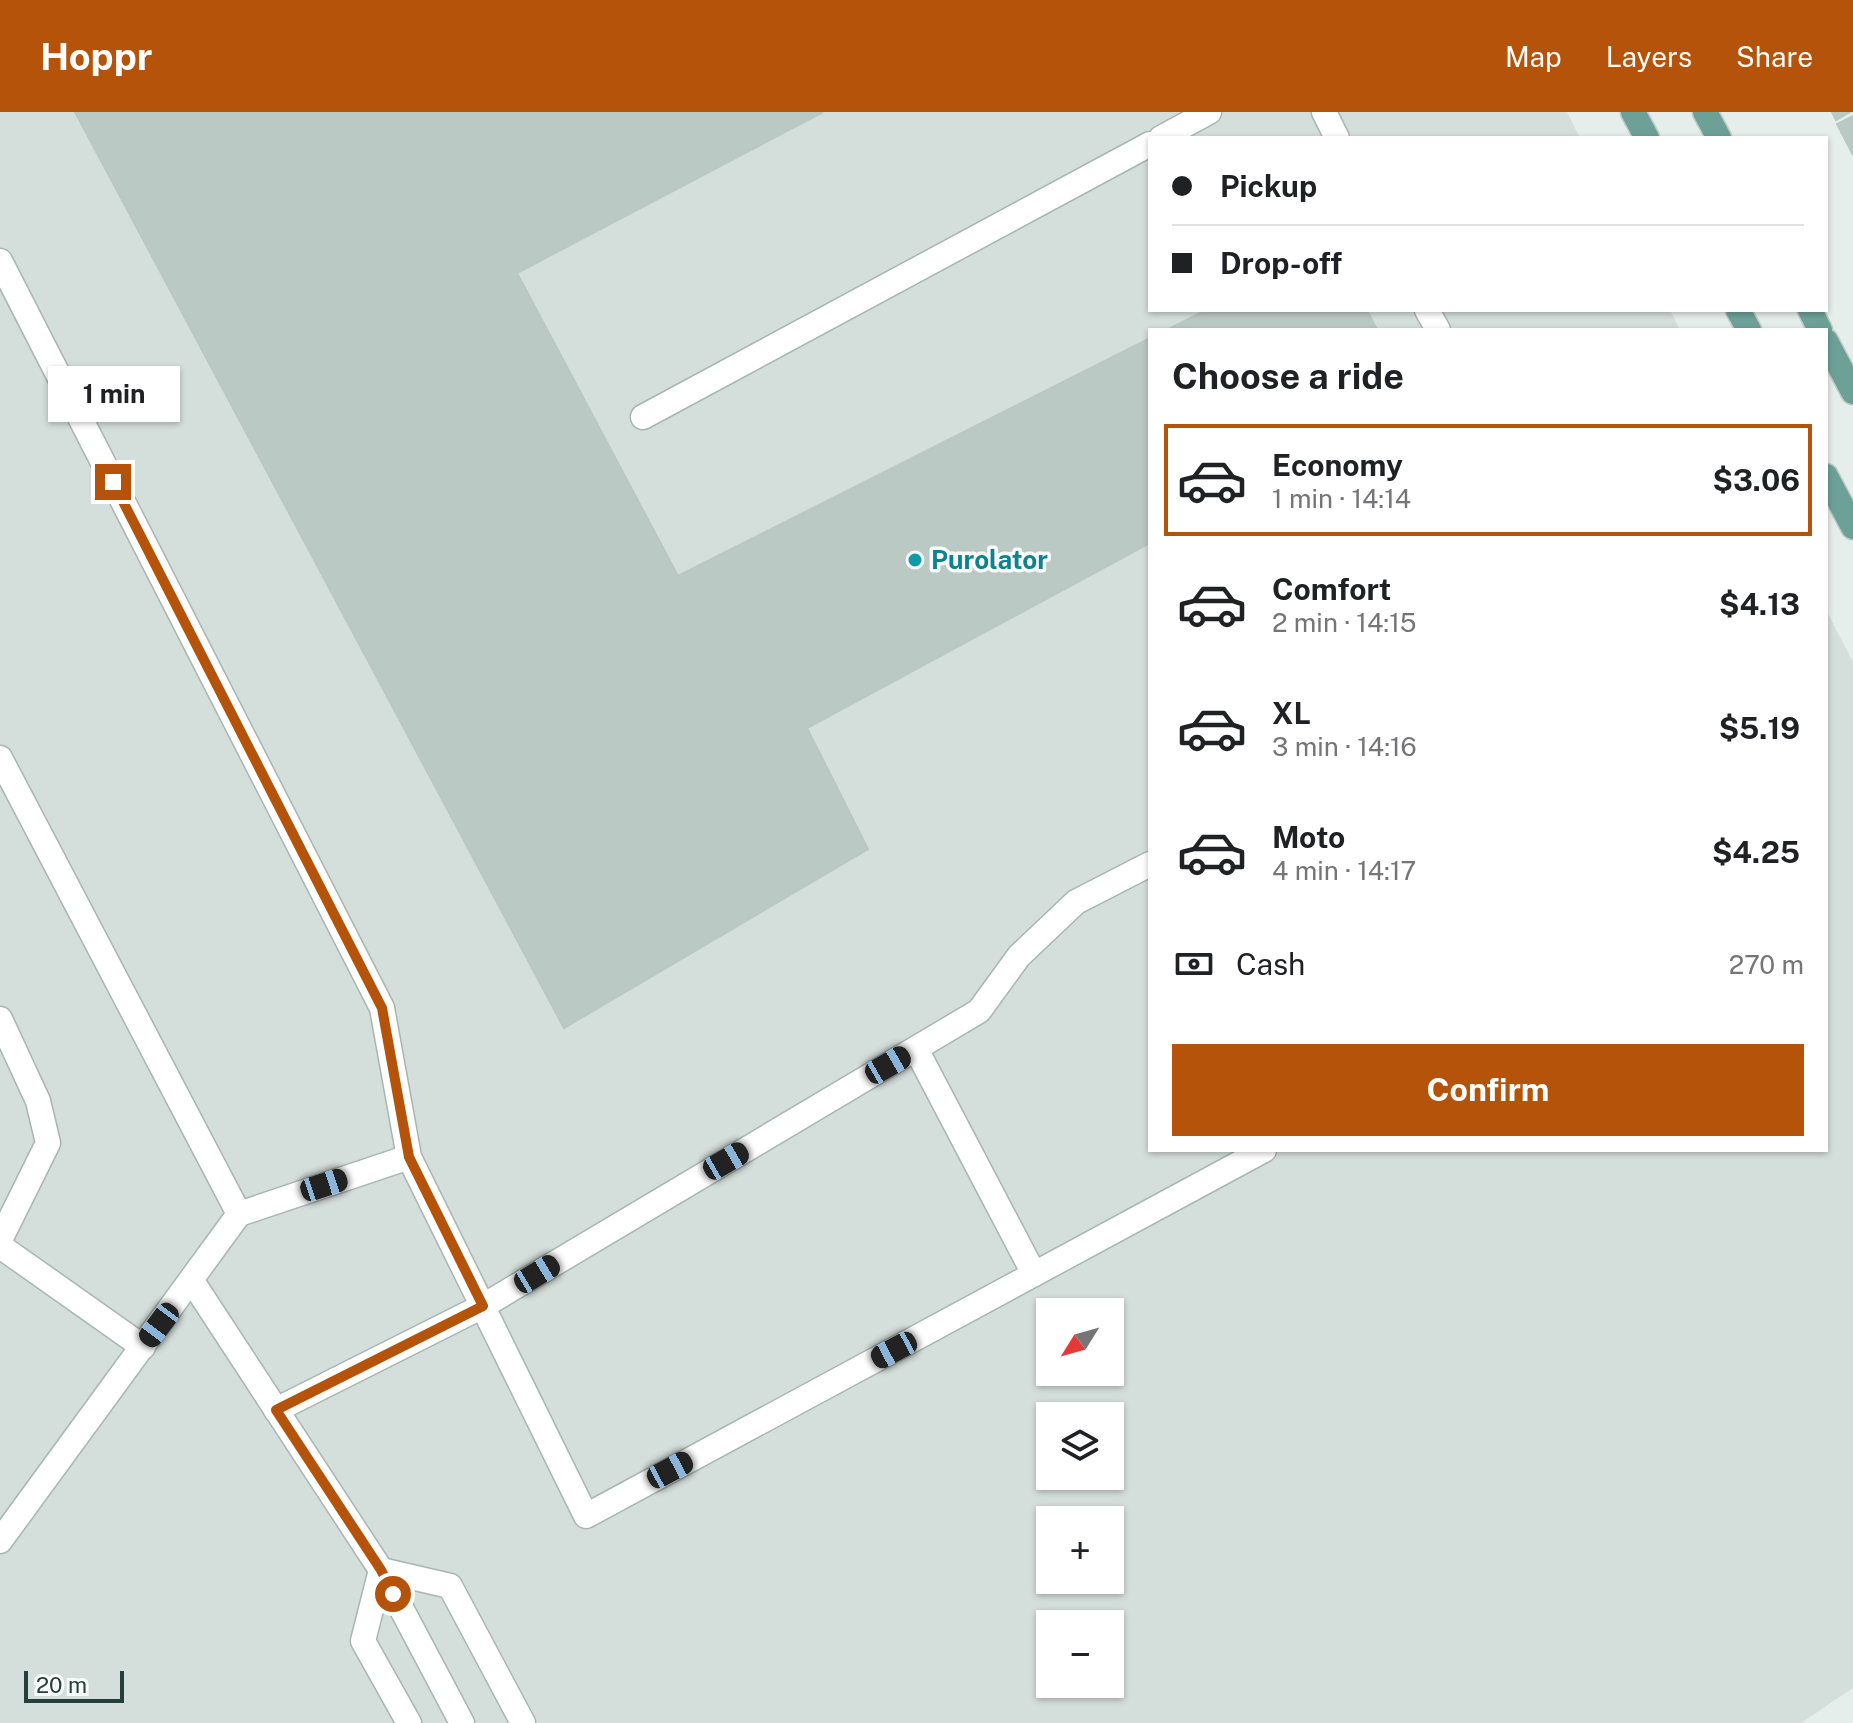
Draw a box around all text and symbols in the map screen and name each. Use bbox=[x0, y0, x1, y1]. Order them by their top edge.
text: Hoppr bbox=[40, 34, 152, 79]
text: Map bbox=[1505, 40, 1562, 73]
text: Layers bbox=[1606, 40, 1692, 73]
text: Share bbox=[1736, 40, 1813, 73]
text: Pickup bbox=[1220, 168, 1317, 204]
text: Drop-off bbox=[1220, 245, 1342, 281]
text: Choose a ride bbox=[1172, 355, 1404, 397]
callout: 1 min bbox=[47, 366, 179, 422]
text: 1 min bbox=[83, 378, 145, 409]
icon: car bbox=[1176, 444, 1248, 516]
text: Economy bbox=[1272, 447, 1403, 483]
text: $3.06 bbox=[1712, 462, 1800, 498]
route end bbox=[95, 464, 131, 500]
text: 1 min · 14:14 bbox=[1272, 483, 1411, 514]
place label: Purolator bbox=[931, 544, 1048, 575]
marker: Purolator bbox=[906, 551, 924, 569]
icon: car bbox=[1176, 568, 1248, 640]
text: Comfort bbox=[1272, 571, 1391, 607]
text: $4.13 bbox=[1719, 586, 1800, 622]
text: 2 min · 14:15 bbox=[1272, 607, 1416, 638]
icon: car bbox=[1176, 692, 1248, 764]
text: XL bbox=[1272, 695, 1311, 731]
text: $5.19 bbox=[1719, 710, 1800, 746]
text: 3 min · 14:16 bbox=[1272, 731, 1417, 762]
icon: car bbox=[1176, 816, 1248, 888]
text: Moto bbox=[1272, 819, 1345, 855]
text: $4.25 bbox=[1712, 834, 1800, 870]
text: 4 min · 14:17 bbox=[1272, 855, 1416, 886]
icon: cash bbox=[1172, 942, 1216, 986]
text: Cash bbox=[1236, 946, 1305, 982]
text: 270 m bbox=[1729, 949, 1804, 980]
car bbox=[861, 1043, 915, 1087]
button: Confirm bbox=[1172, 1044, 1804, 1136]
car bbox=[699, 1139, 753, 1183]
car bbox=[297, 1166, 351, 1204]
car bbox=[510, 1251, 564, 1297]
north arrow bbox=[1036, 1298, 1124, 1386]
map controls bbox=[1036, 1298, 1124, 1698]
car bbox=[135, 1299, 183, 1351]
car bbox=[867, 1328, 921, 1372]
button: layers bbox=[1036, 1402, 1124, 1490]
car bbox=[643, 1448, 697, 1492]
button: + bbox=[1036, 1506, 1124, 1594]
route start bbox=[375, 1576, 411, 1612]
button: − bbox=[1036, 1610, 1124, 1698]
scale bar bbox=[24, 1667, 124, 1703]
text: 20 m bbox=[36, 1672, 87, 1698]

